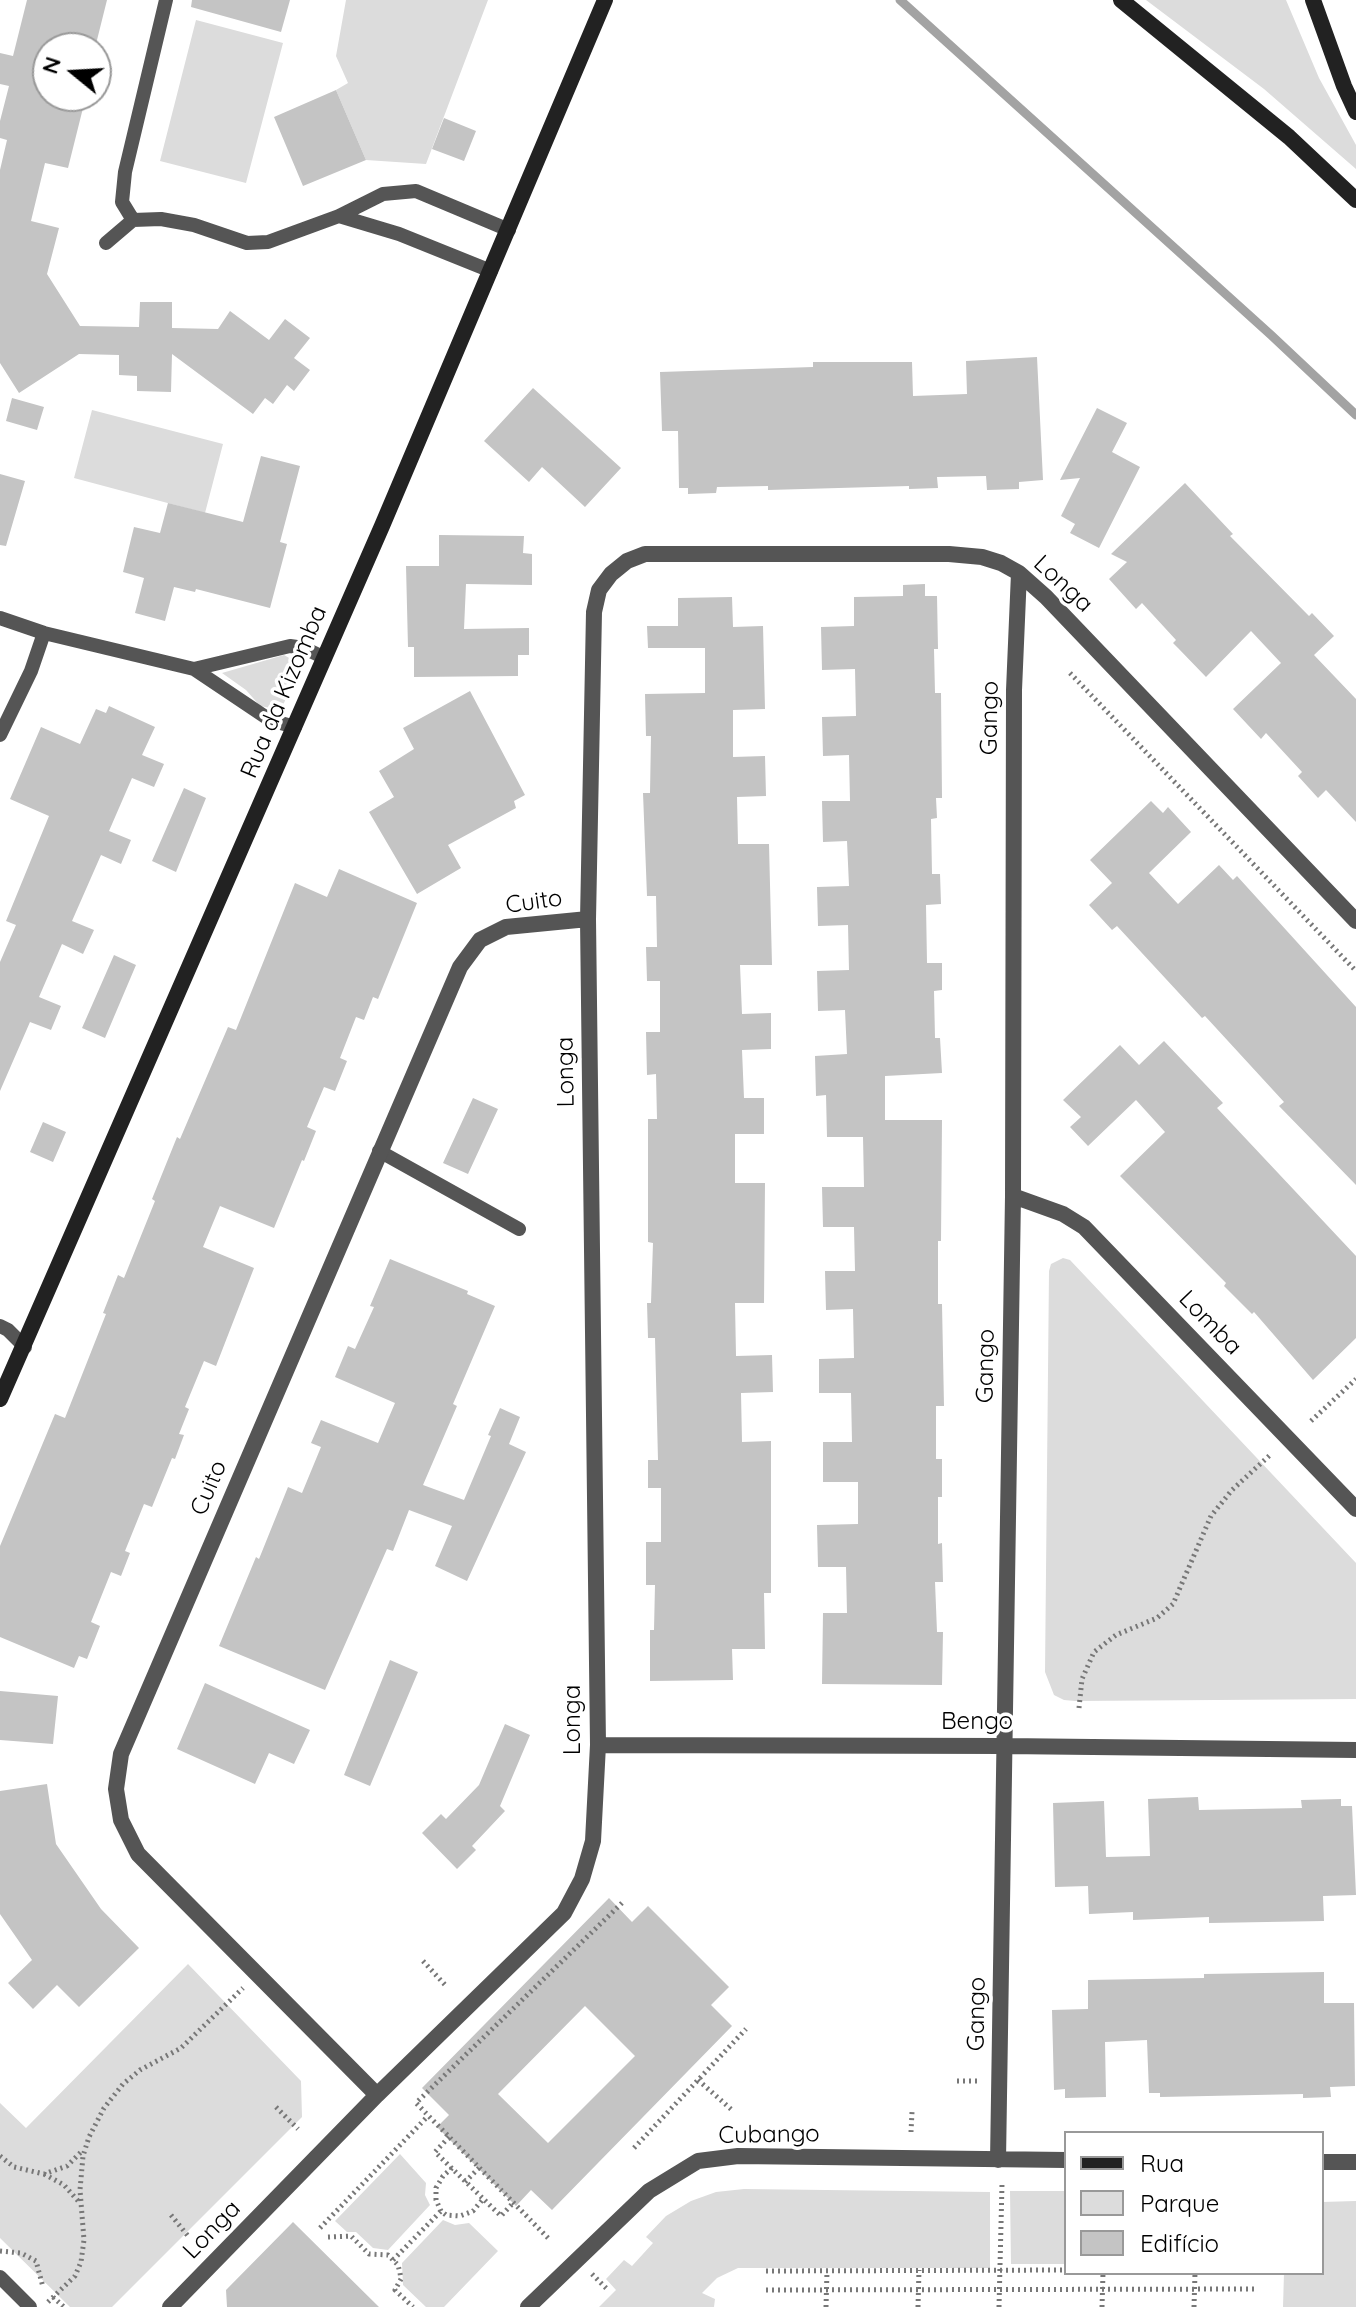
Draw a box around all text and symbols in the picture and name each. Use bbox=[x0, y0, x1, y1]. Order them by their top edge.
north arrow bbox=[32, 32, 112, 112]
text: N bbox=[35, 53, 67, 77]
street label: Longa bbox=[1027, 549, 1099, 619]
street label: Rua da Kizomba bbox=[235, 602, 333, 782]
street label: Gango bbox=[975, 681, 1005, 755]
street label: Cuito bbox=[504, 884, 564, 920]
street label: Longa bbox=[551, 1036, 581, 1108]
street label: Lomba bbox=[1172, 1285, 1248, 1361]
street label: Gango bbox=[971, 1329, 1001, 1403]
street label: Cuito bbox=[185, 1456, 233, 1520]
street label: Longa bbox=[559, 1685, 587, 1755]
street label: Bengo bbox=[941, 1708, 1013, 1736]
street label: Gango bbox=[962, 1977, 992, 2051]
street label: Cubango bbox=[718, 2120, 820, 2150]
legend bbox=[1064, 2131, 1324, 2275]
text: Rua bbox=[1140, 2148, 1184, 2178]
text: Parque bbox=[1140, 2188, 1219, 2218]
street label: Longa bbox=[177, 2195, 247, 2265]
text: Edifício bbox=[1140, 2228, 1219, 2258]

